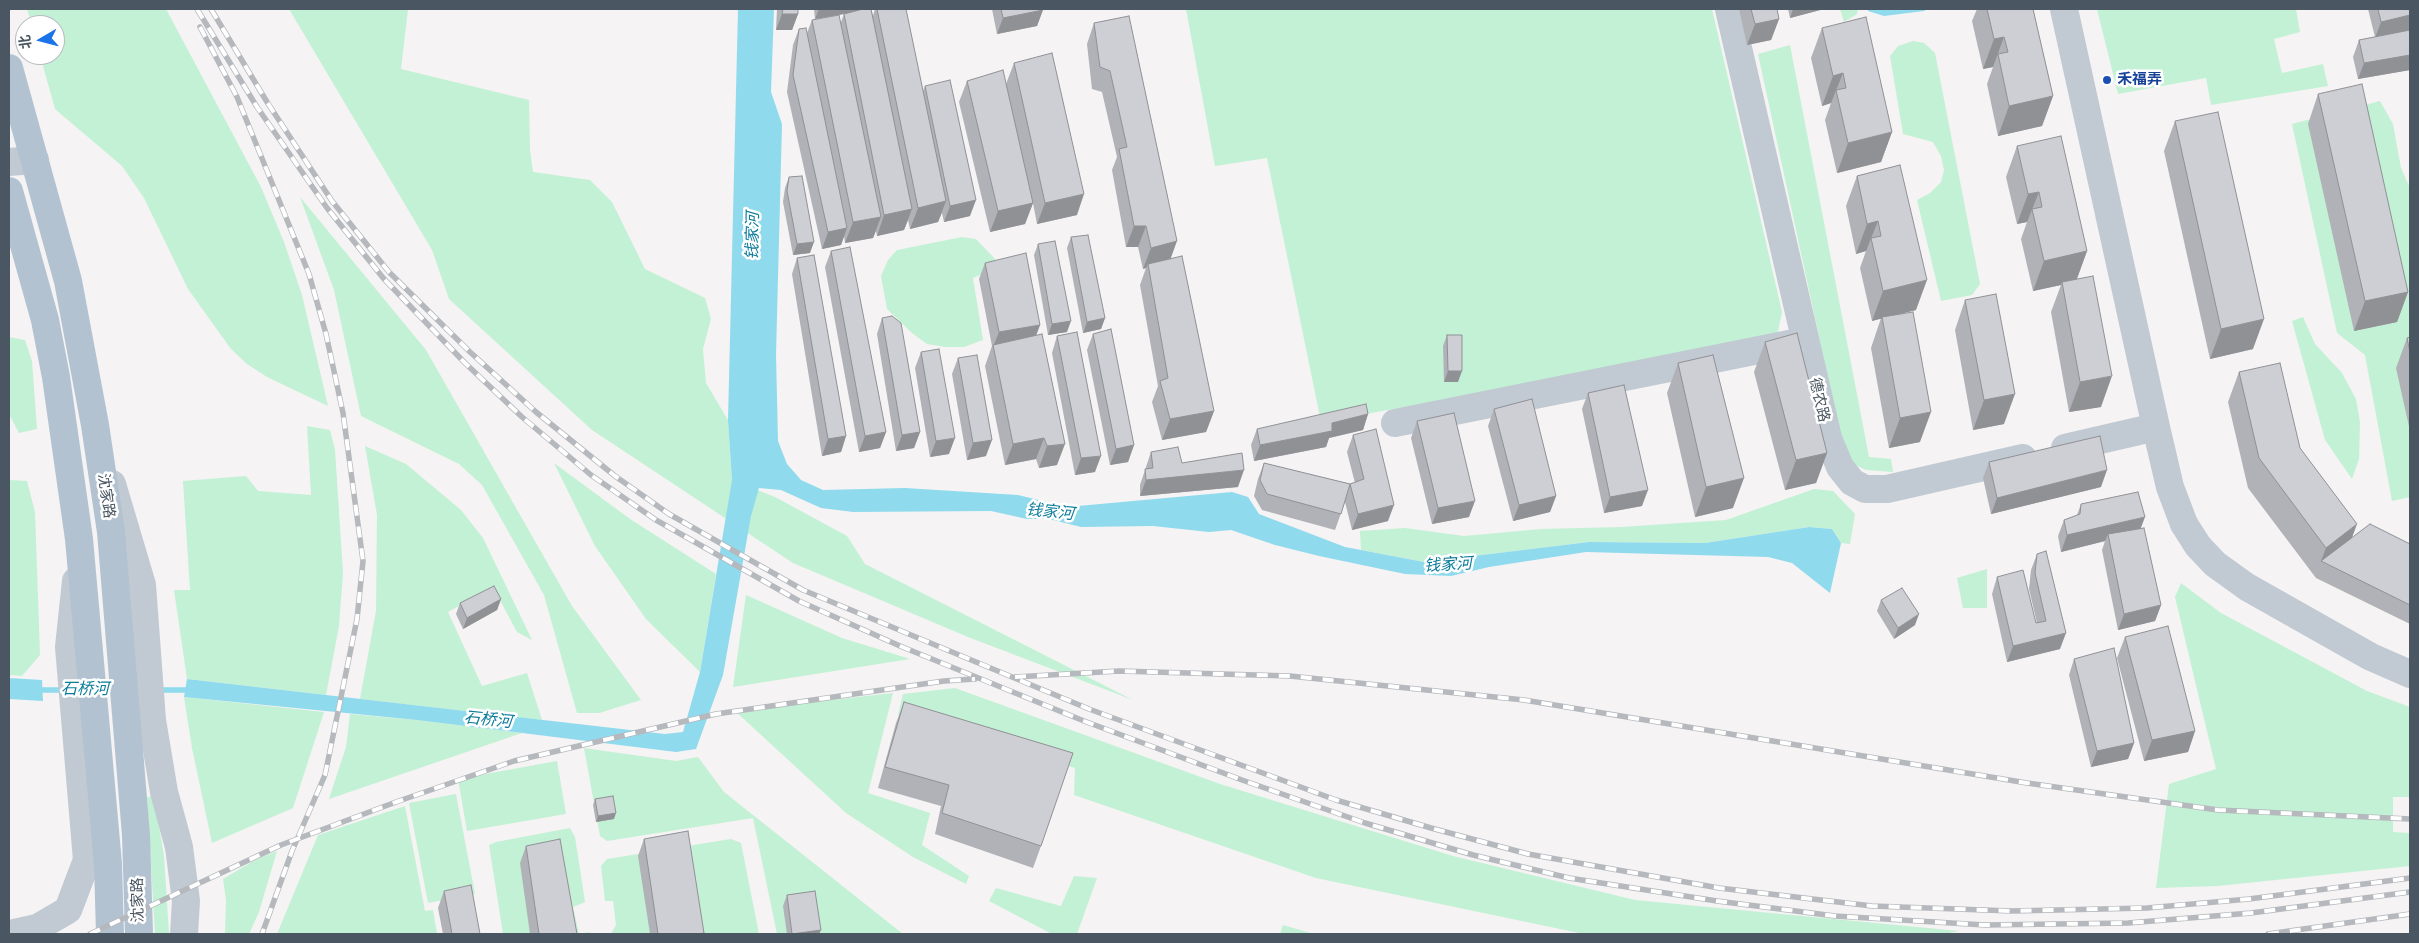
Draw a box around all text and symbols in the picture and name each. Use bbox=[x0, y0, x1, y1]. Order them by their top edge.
north arrow bbox=[15, 15, 65, 65]
text: 北 bbox=[16, 34, 35, 50]
place label: 禾福弄 bbox=[2117, 71, 2162, 89]
marker: 禾福弄 bbox=[2101, 74, 2113, 86]
water label: 钱家河 bbox=[743, 212, 763, 260]
street label: 德农路 bbox=[1805, 376, 1833, 424]
street label: 沈家路 bbox=[94, 472, 118, 520]
water label: 钱家河 bbox=[1025, 500, 1075, 524]
water label: 钱家河 bbox=[1424, 554, 1472, 576]
water label: 石桥河 bbox=[61, 679, 109, 699]
water label: 石桥河 bbox=[463, 708, 513, 732]
street label: 沈家路 bbox=[129, 877, 147, 923]

